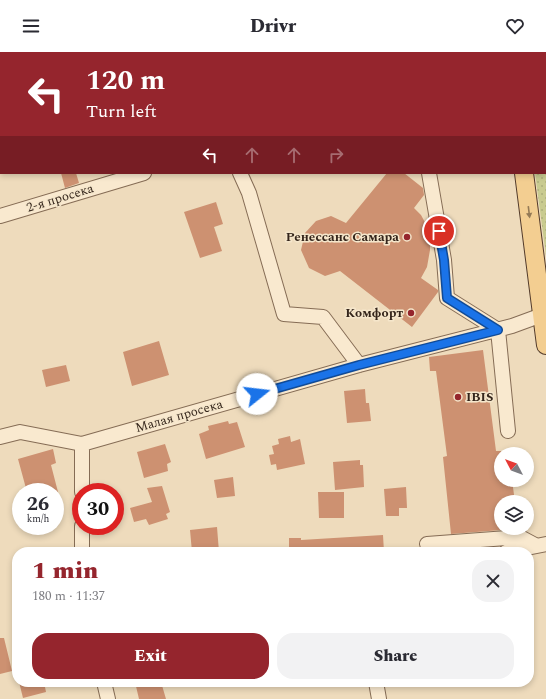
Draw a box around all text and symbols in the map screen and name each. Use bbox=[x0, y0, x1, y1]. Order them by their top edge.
text: Drivr bbox=[250, 13, 296, 40]
icon: menu bbox=[20, 15, 42, 37]
icon: heart bbox=[504, 15, 526, 37]
text: 120 m bbox=[86, 59, 165, 102]
icon: left bbox=[20, 68, 72, 120]
text: Turn left bbox=[86, 98, 157, 125]
icon: left bbox=[199, 144, 221, 166]
icon: ahead bbox=[241, 144, 263, 166]
icon: ahead bbox=[283, 144, 305, 166]
icon: right bbox=[325, 144, 347, 166]
street label: 2-я просека bbox=[24, 178, 97, 218]
one-way arrow bbox=[526, 206, 532, 218]
pin bbox=[422, 214, 456, 248]
icon: arrive bbox=[428, 220, 450, 242]
place label: Ренессанс Самара bbox=[286, 227, 399, 247]
marker: Ренессанс Самара bbox=[402, 232, 412, 242]
place label: Комфорт bbox=[345, 303, 403, 323]
marker: Комфорт bbox=[406, 308, 416, 318]
position arrow bbox=[236, 373, 278, 415]
place label: IBIS bbox=[466, 387, 493, 407]
marker: IBIS bbox=[453, 392, 463, 402]
street label: Малая просека bbox=[133, 394, 226, 438]
north arrow bbox=[494, 447, 534, 487]
map controls bbox=[494, 447, 534, 535]
speed limit sign: 30 bbox=[72, 483, 124, 535]
text: 26 bbox=[27, 489, 49, 519]
button: layers bbox=[494, 495, 534, 535]
text: km/h bbox=[27, 511, 49, 527]
text: 1 min bbox=[32, 553, 98, 589]
button: close bbox=[472, 560, 514, 602]
text: 180 m · 11:37 bbox=[32, 586, 105, 606]
button: Exit bbox=[32, 633, 269, 679]
button: Share bbox=[277, 633, 514, 679]

